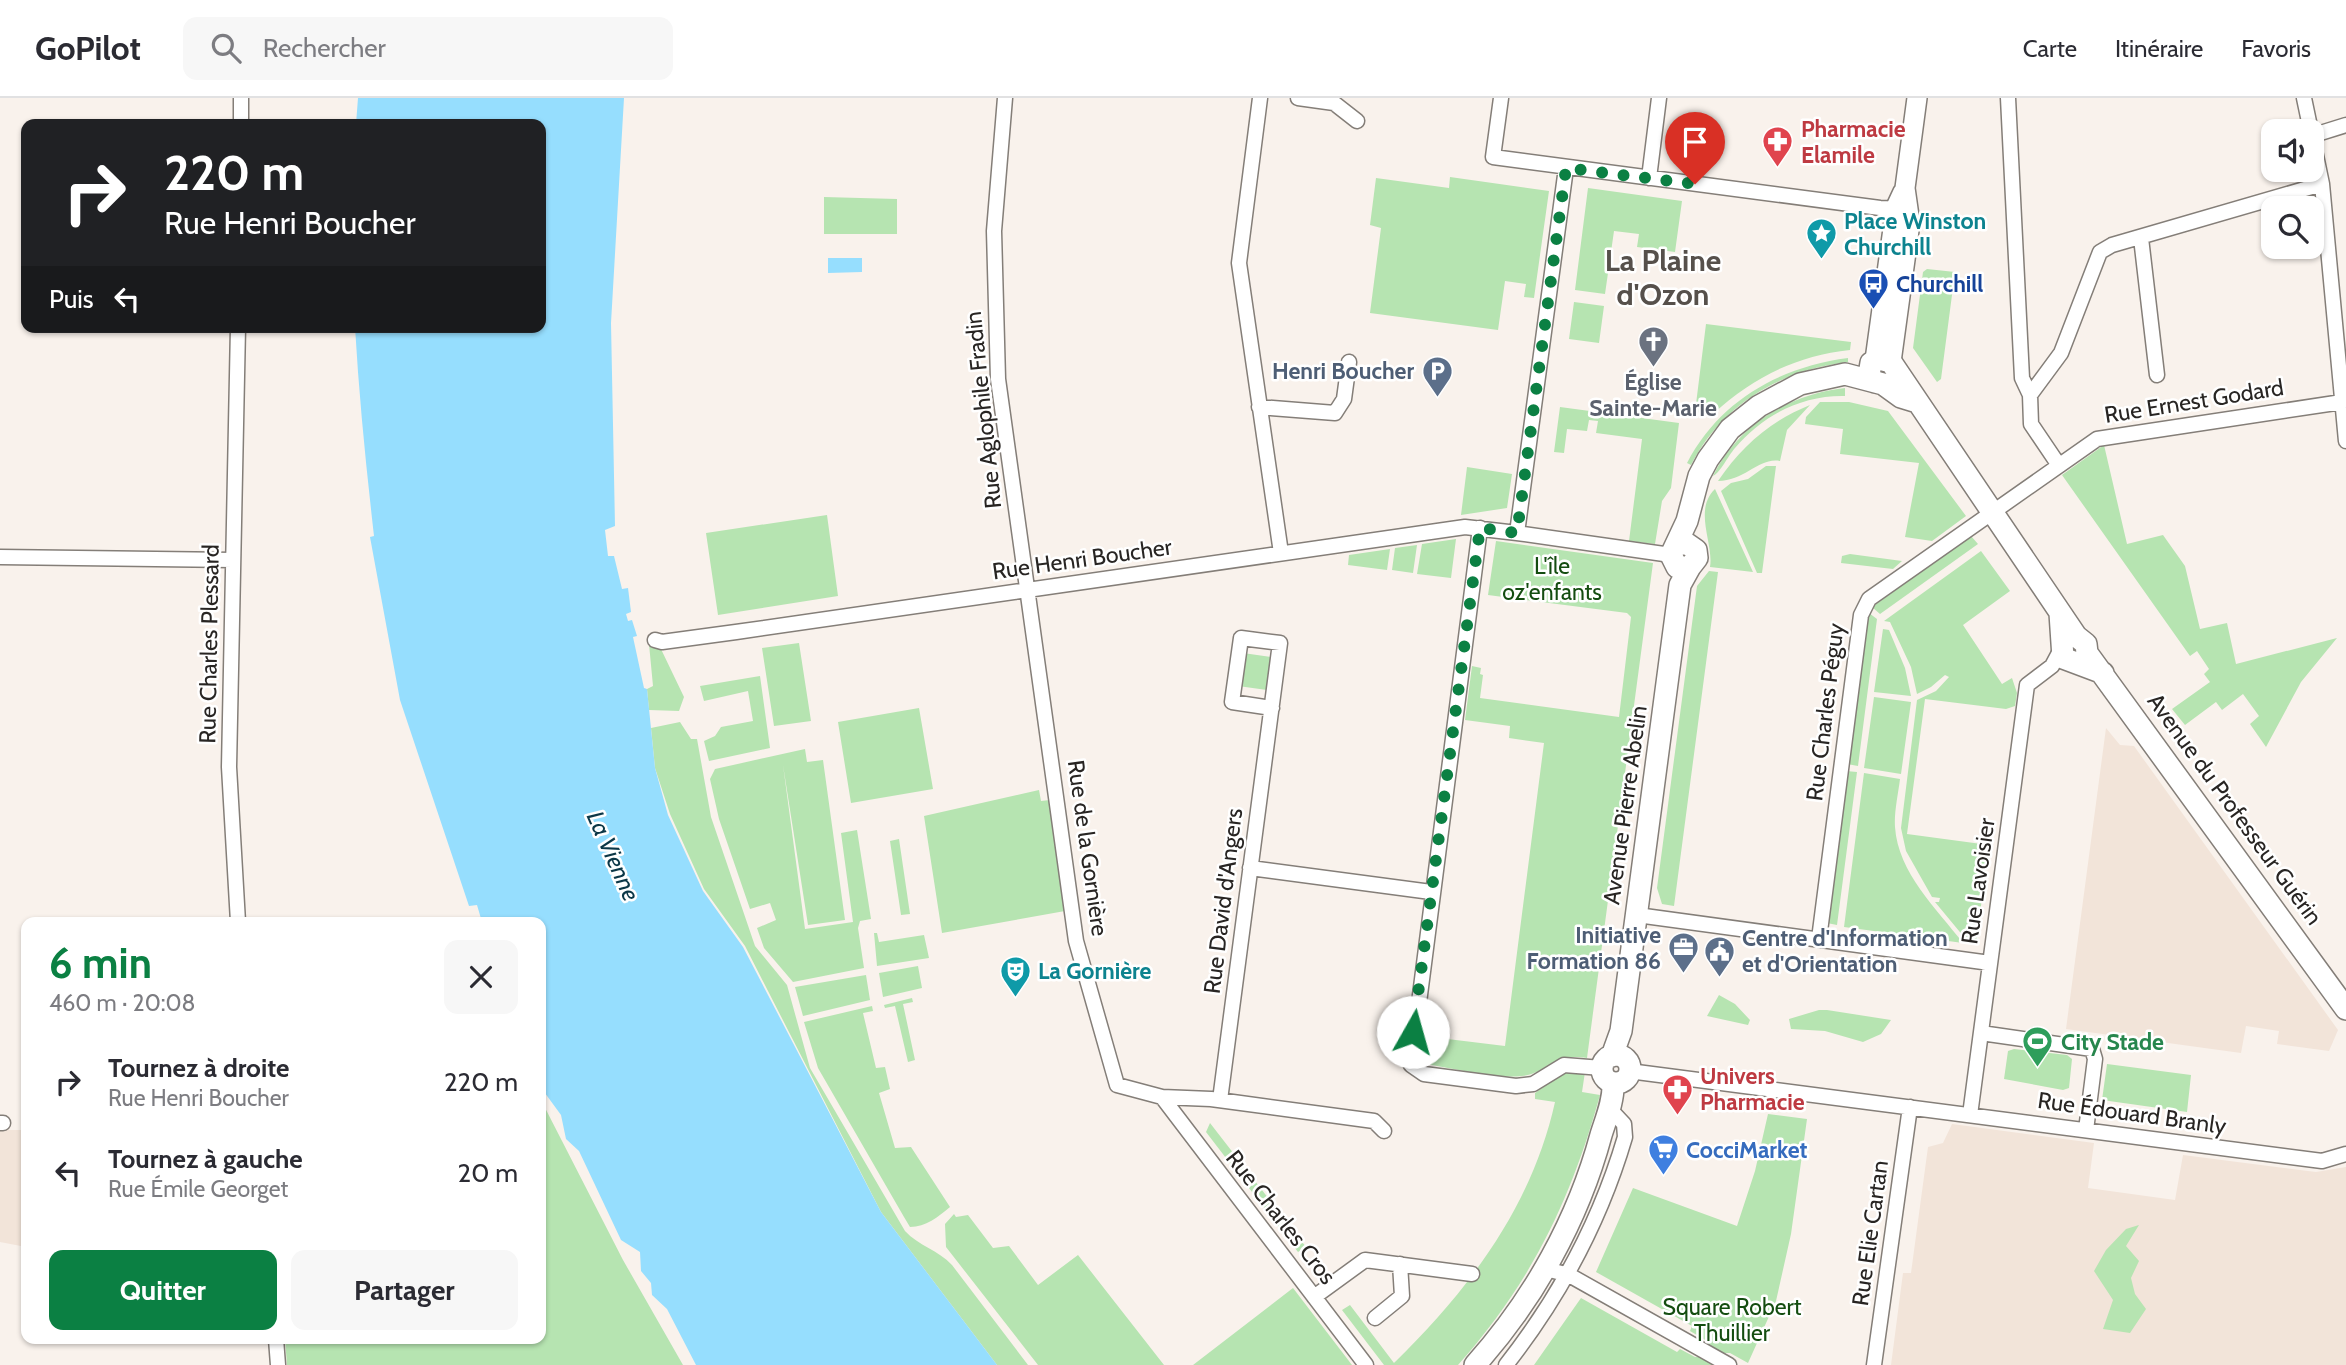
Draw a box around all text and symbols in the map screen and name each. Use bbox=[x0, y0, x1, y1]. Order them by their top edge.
search box bbox=[183, 17, 673, 80]
text: GoPilot bbox=[35, 28, 141, 68]
icon: search bbox=[207, 29, 245, 67]
text: Rechercher bbox=[263, 32, 386, 64]
text: Carte bbox=[2023, 34, 2077, 63]
text: Itinéraire bbox=[2115, 34, 2203, 63]
text: Favoris bbox=[2241, 34, 2311, 63]
pin bbox=[1665, 112, 1725, 184]
place label: Pharmacie Elamile bbox=[1801, 115, 1906, 169]
map controls bbox=[2261, 119, 2324, 259]
button: sound bbox=[2261, 119, 2324, 182]
icon: arrive bbox=[1676, 123, 1714, 161]
pharmacy icon: Pharmacie Elamile bbox=[1761, 125, 1795, 169]
text: 220 m bbox=[164, 143, 304, 202]
icon: right bbox=[49, 147, 140, 238]
button: search bbox=[2261, 196, 2324, 259]
text: Rue Henri Boucher bbox=[164, 203, 416, 242]
place label: Place Winston Churchill bbox=[1844, 207, 1986, 261]
place icon: Place Winston Churchill bbox=[1804, 217, 1838, 261]
district label: La Plaine d'Ozon bbox=[1605, 242, 1721, 313]
bus stop icon: Churchill bbox=[1856, 267, 1890, 311]
place label: Churchill bbox=[1896, 270, 1983, 298]
icon: left bbox=[108, 280, 146, 318]
text: Puis bbox=[49, 283, 94, 315]
street label: Rue Aglophile Fradin bbox=[959, 310, 1007, 510]
church icon: Église Sainte-Marie bbox=[1636, 324, 1670, 368]
parking icon: Henri Boucher bbox=[1420, 354, 1454, 398]
place label: Henri Boucher bbox=[1272, 357, 1414, 385]
place label: Église Sainte-Marie bbox=[1589, 368, 1717, 422]
street label: Rue Ernest Godard bbox=[2102, 373, 2286, 429]
street label: Rue Henri Boucher bbox=[991, 532, 1174, 585]
street label: Rue Charles Plessard bbox=[193, 544, 225, 744]
park label: L'île oz'enfants bbox=[1502, 552, 1602, 606]
street label: Rue Charles Péguy bbox=[1800, 621, 1850, 803]
street label: Avenue du Professeur Guérin bbox=[2142, 688, 2328, 930]
street label: Avenue Pierre Abelin bbox=[1597, 704, 1653, 906]
street label: Rue de la Gornière bbox=[1062, 758, 1114, 938]
water label: La Vienne bbox=[581, 806, 646, 905]
street label: Rue David d'Angers bbox=[1198, 807, 1248, 995]
street label: Rue Lavoisier bbox=[1955, 816, 2001, 946]
place label: Initiative Formation 86 bbox=[1527, 921, 1661, 975]
place label: Centre d'Information et d'Orientation bbox=[1742, 924, 1948, 978]
office icon: Initiative Formation 86 bbox=[1667, 931, 1701, 975]
public building icon: Centre d'Information et d'Orientation bbox=[1702, 934, 1736, 978]
text: 6 min bbox=[49, 937, 152, 989]
button: close bbox=[444, 940, 518, 1014]
theatre icon: La Gornière bbox=[998, 954, 1032, 998]
place label: La Gornière bbox=[1038, 957, 1151, 985]
text: 460 m · 20:08 bbox=[49, 989, 195, 1017]
position arrow bbox=[1376, 995, 1450, 1069]
sports icon: City Stade bbox=[2021, 1025, 2055, 1069]
place label: City Stade bbox=[2061, 1028, 2164, 1056]
text: Tournez à droite bbox=[108, 1052, 290, 1084]
place label: Univers Pharmacie bbox=[1700, 1062, 1805, 1116]
icon: right bbox=[49, 1063, 87, 1101]
text: 220 m bbox=[444, 1066, 518, 1098]
pharmacy icon: Univers Pharmacie bbox=[1660, 1072, 1694, 1116]
text: Rue Henri Boucher bbox=[108, 1084, 289, 1112]
street label: Rue Édouard Branly bbox=[2036, 1085, 2228, 1140]
supermarket icon: CocciMarket bbox=[1646, 1133, 1680, 1177]
place label: CocciMarket bbox=[1686, 1136, 1807, 1164]
text: Tournez à gauche bbox=[108, 1143, 303, 1175]
street label: Rue Charles Cros bbox=[1220, 1144, 1342, 1290]
icon: left bbox=[49, 1154, 87, 1192]
text: 20 m bbox=[458, 1157, 518, 1189]
street label: Rue Elie Cartan bbox=[1846, 1158, 1894, 1308]
text: Rue Émile Georget bbox=[108, 1175, 288, 1203]
button: Quitter bbox=[49, 1250, 277, 1330]
button: Partager bbox=[291, 1250, 518, 1330]
park label: Square Robert Thuillier bbox=[1663, 1293, 1802, 1347]

